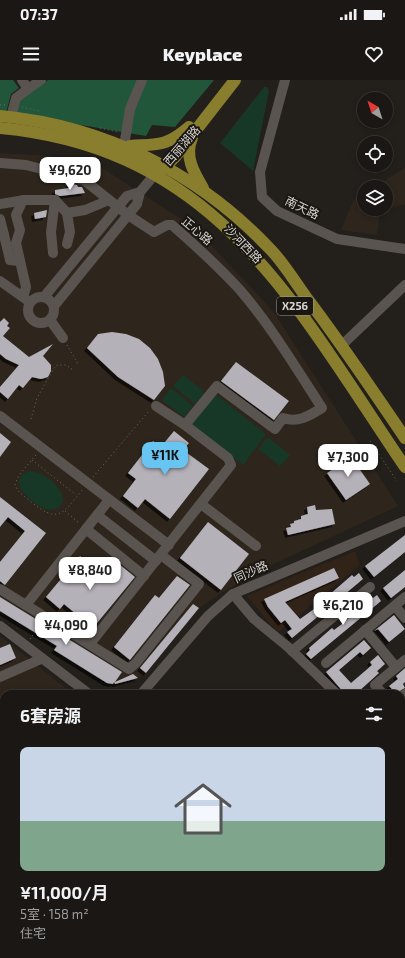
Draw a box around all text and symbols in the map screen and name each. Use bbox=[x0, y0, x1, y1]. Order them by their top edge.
text: 07:37 bbox=[20, 5, 58, 23]
icon: menu bbox=[20, 43, 42, 65]
text: Keyplace bbox=[163, 43, 242, 65]
icon: heart bbox=[363, 43, 385, 65]
north arrow bbox=[357, 92, 393, 128]
map controls bbox=[357, 92, 393, 216]
street label: 西丽湖路 bbox=[160, 123, 202, 168]
button: locate bbox=[357, 136, 393, 172]
pin: ¥9,620 bbox=[37, 157, 103, 191]
text: ¥9,620 bbox=[49, 162, 91, 178]
button: layers bbox=[357, 180, 393, 216]
street label: 南天路 bbox=[283, 193, 322, 221]
street label: 正心路 bbox=[179, 213, 216, 247]
street label: 沙河西路 bbox=[222, 221, 265, 265]
road number: X256 bbox=[277, 297, 313, 315]
pin: ¥11K bbox=[141, 442, 189, 476]
pin: ¥7,300 bbox=[315, 444, 381, 478]
text: ¥11K bbox=[151, 447, 179, 463]
text: ¥7,300 bbox=[327, 449, 369, 465]
pin: ¥8,840 bbox=[57, 557, 123, 591]
street label: 同沙路 bbox=[231, 557, 270, 585]
text: ¥8,840 bbox=[68, 562, 112, 578]
pin: ¥6,210 bbox=[310, 592, 376, 626]
text: ¥6,210 bbox=[323, 597, 363, 613]
pin: ¥4,090 bbox=[33, 612, 99, 646]
text: ¥4,090 bbox=[44, 617, 88, 633]
icon: filters bbox=[363, 703, 385, 725]
text: 6套房源 bbox=[20, 705, 81, 725]
icon: home bbox=[167, 773, 239, 845]
text: ¥11,000/月 bbox=[20, 882, 109, 902]
text: 5室 · 158 m² bbox=[20, 906, 89, 922]
text: 住宅 bbox=[20, 925, 46, 941]

